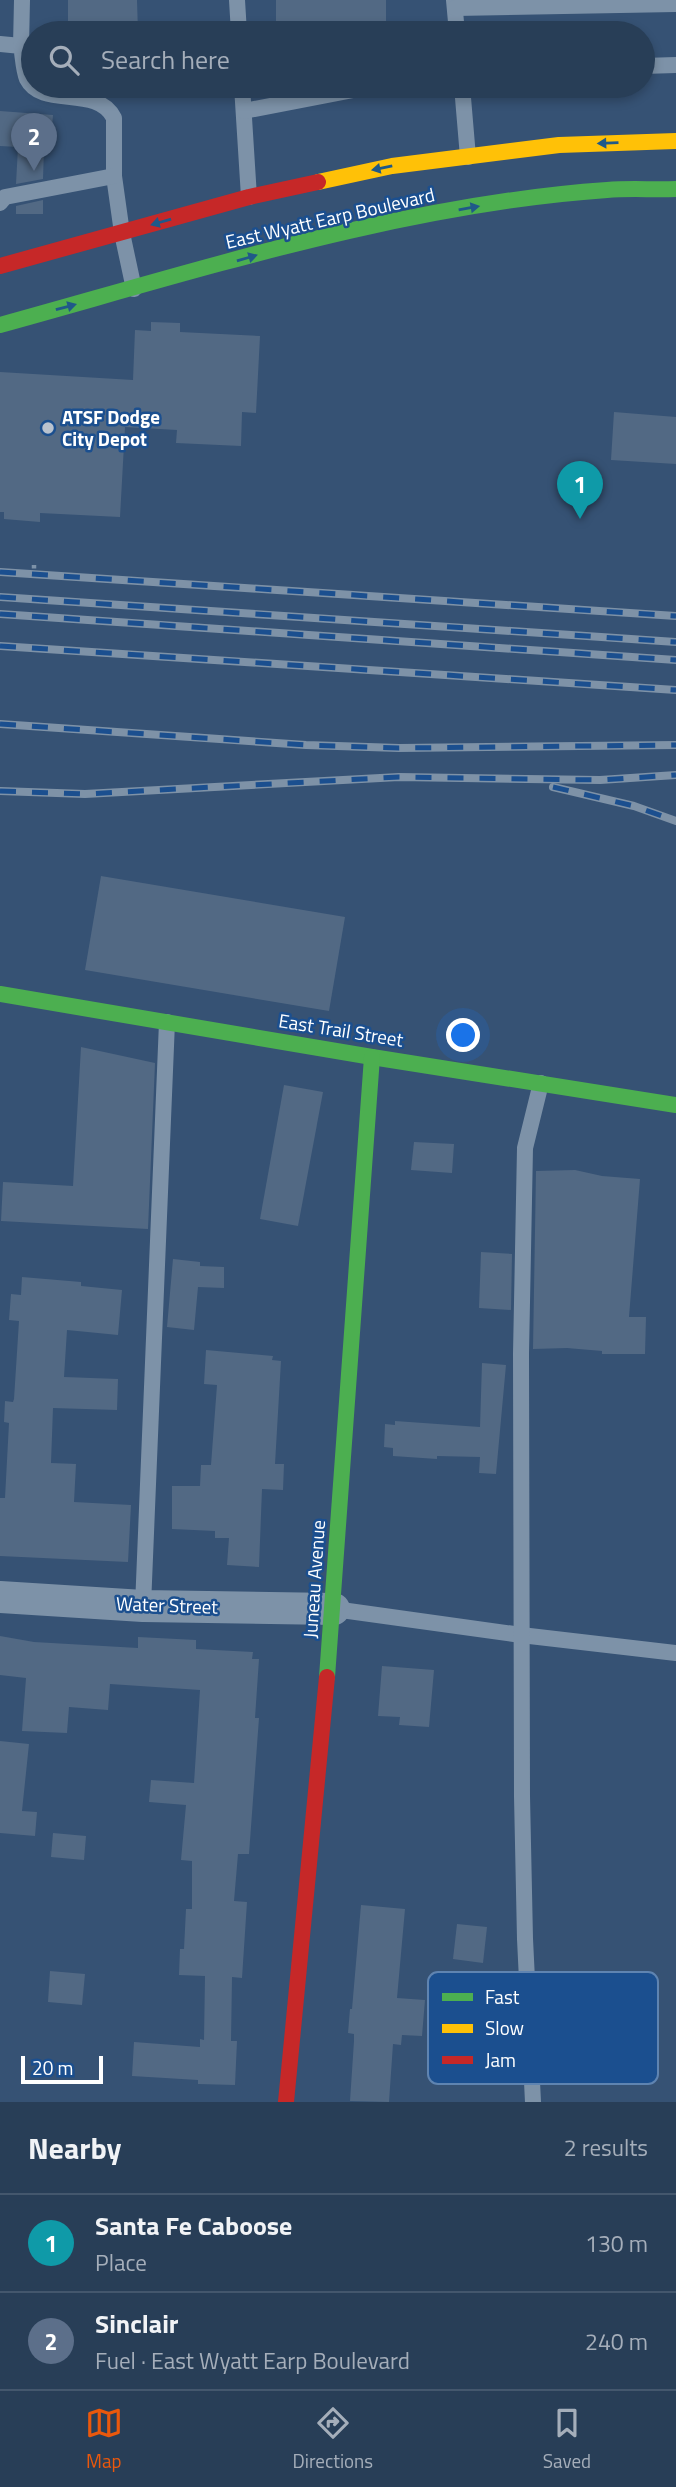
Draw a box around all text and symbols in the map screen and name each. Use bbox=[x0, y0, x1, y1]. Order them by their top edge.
search box bbox=[21, 21, 655, 98]
text: Search here bbox=[101, 40, 230, 79]
icon: search bbox=[45, 41, 83, 79]
pin: 2 bbox=[11, 113, 57, 171]
one-way arrow bbox=[597, 137, 619, 148]
one-way arrow bbox=[371, 163, 393, 174]
street label: East Wyatt Earp Boulevard bbox=[222, 179, 437, 256]
one-way arrow bbox=[458, 202, 480, 213]
one-way arrow bbox=[150, 217, 171, 227]
one-way arrow bbox=[236, 252, 258, 263]
one-way arrow bbox=[56, 302, 77, 312]
place label: ATSF Dodge City Depot bbox=[62, 402, 160, 453]
marker: ATSF Dodge City Depot bbox=[40, 420, 56, 436]
pin: 1 bbox=[557, 461, 603, 519]
street label: East Trail Street bbox=[277, 1005, 406, 1054]
your location bbox=[446, 1018, 480, 1052]
street label: Juneau Avenue bbox=[295, 1519, 332, 1639]
street label: Water Street bbox=[116, 1588, 219, 1621]
legend bbox=[428, 1972, 658, 2084]
text: Fast bbox=[485, 1982, 520, 2011]
text: Slow bbox=[485, 2013, 524, 2042]
text: Jam bbox=[485, 2045, 516, 2074]
scale bar bbox=[21, 2053, 103, 2085]
text: 20 m bbox=[32, 2053, 73, 2082]
text: Nearby bbox=[28, 2125, 121, 2171]
text: 2 results bbox=[564, 2130, 648, 2165]
text: Santa Fe Caboose bbox=[95, 2206, 292, 2245]
text: 1 bbox=[45, 2226, 57, 2261]
text: 130 m bbox=[585, 2226, 648, 2261]
text: Place bbox=[95, 2245, 147, 2280]
text: Sinclair bbox=[95, 2304, 179, 2343]
text: 2 bbox=[45, 2324, 57, 2359]
text: 240 m bbox=[585, 2324, 648, 2359]
text: Fuel · East Wyatt Earp Boulevard bbox=[95, 2343, 410, 2378]
tab: Map bbox=[85, 2404, 123, 2475]
tab: Directions bbox=[293, 2404, 373, 2475]
tab: Saved bbox=[543, 2404, 591, 2475]

